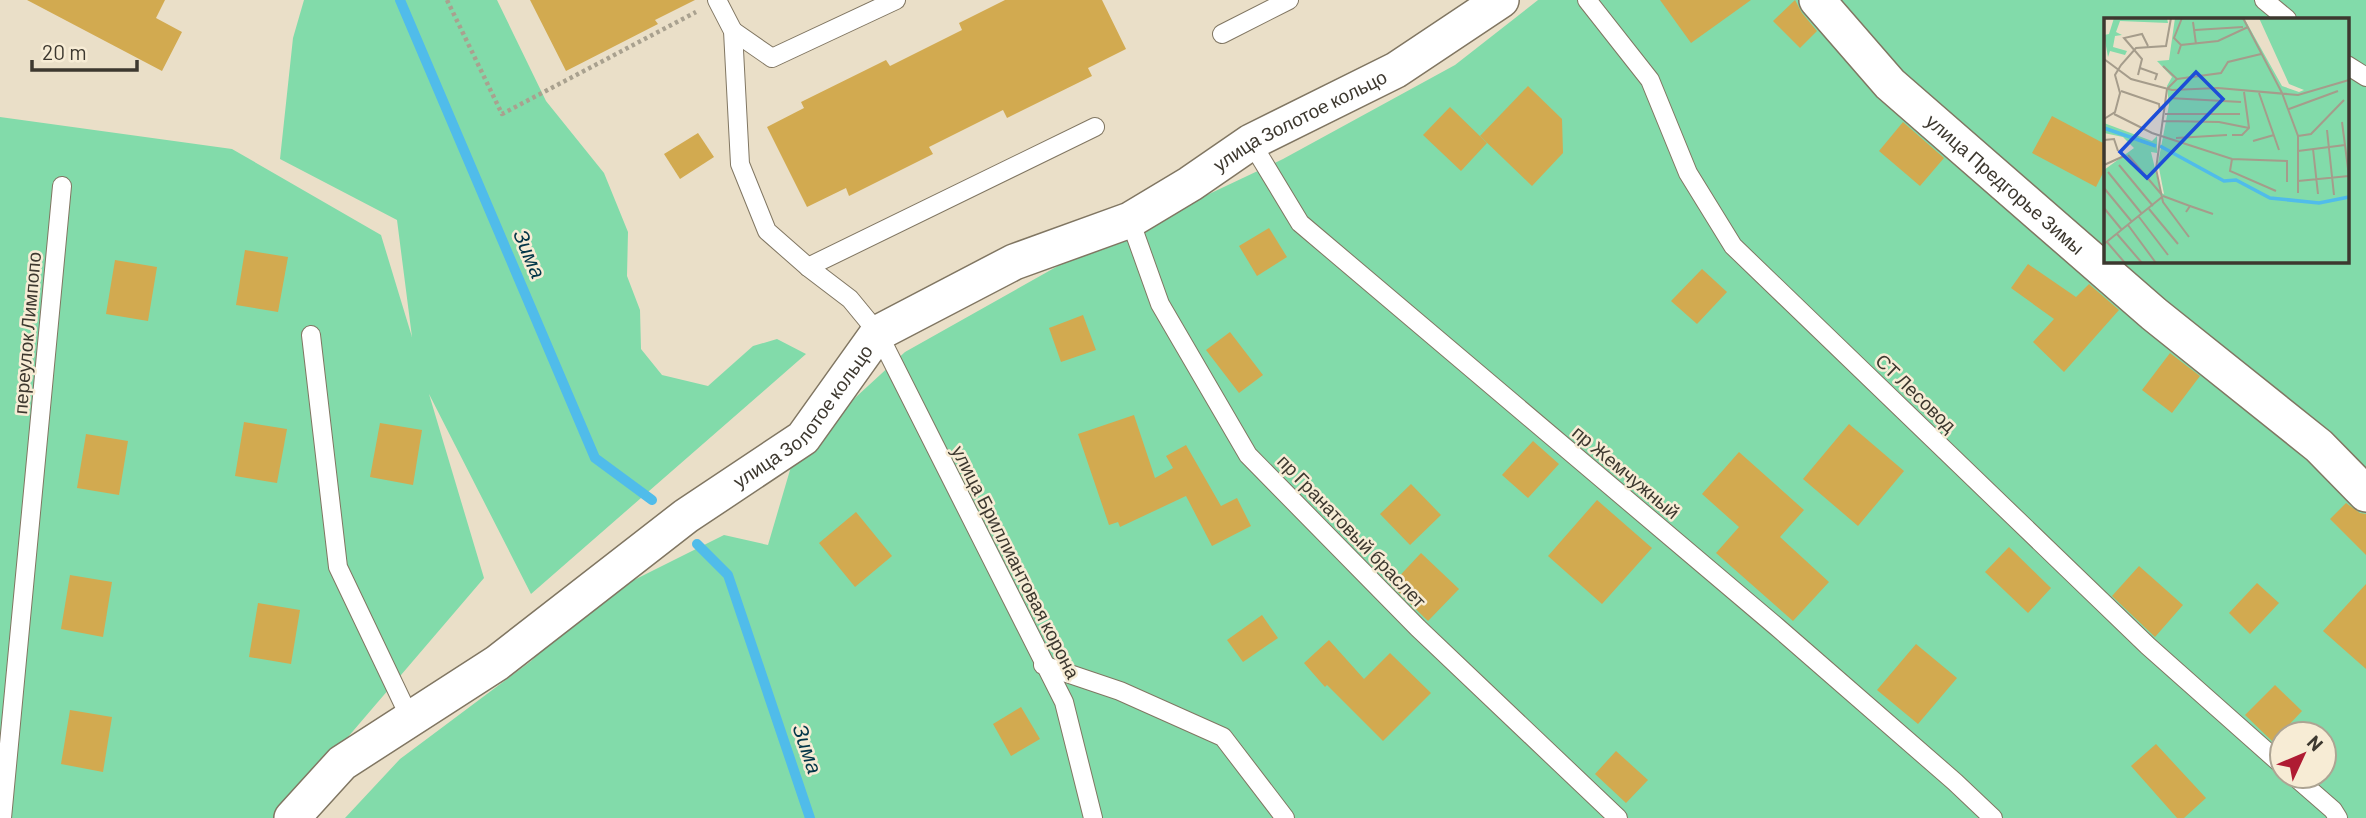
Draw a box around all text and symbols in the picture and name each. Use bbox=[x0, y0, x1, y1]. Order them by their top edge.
inset map bbox=[2104, 18, 2348, 262]
scale bar bbox=[32, 28, 136, 72]
text: 20 m bbox=[42, 39, 87, 64]
street label: улица Золотое кольцо bbox=[1208, 64, 1390, 176]
street label: улица Предгорье Зимы bbox=[1922, 109, 2089, 259]
water label: Зима bbox=[509, 225, 552, 282]
street label: переулок Лимпопо bbox=[8, 251, 45, 415]
street label: улица Золотое кольцо bbox=[728, 340, 877, 492]
street label: СТ Лесовод bbox=[1871, 349, 1961, 437]
street label: пр Жемчужный bbox=[1568, 420, 1685, 523]
street label: улица Бриллиантовая корона bbox=[948, 441, 1086, 682]
street label: пр Гранатовый браслет bbox=[1273, 449, 1432, 612]
water label: Зима bbox=[788, 720, 828, 777]
north arrow bbox=[2268, 720, 2338, 790]
text: N bbox=[2303, 730, 2328, 755]

